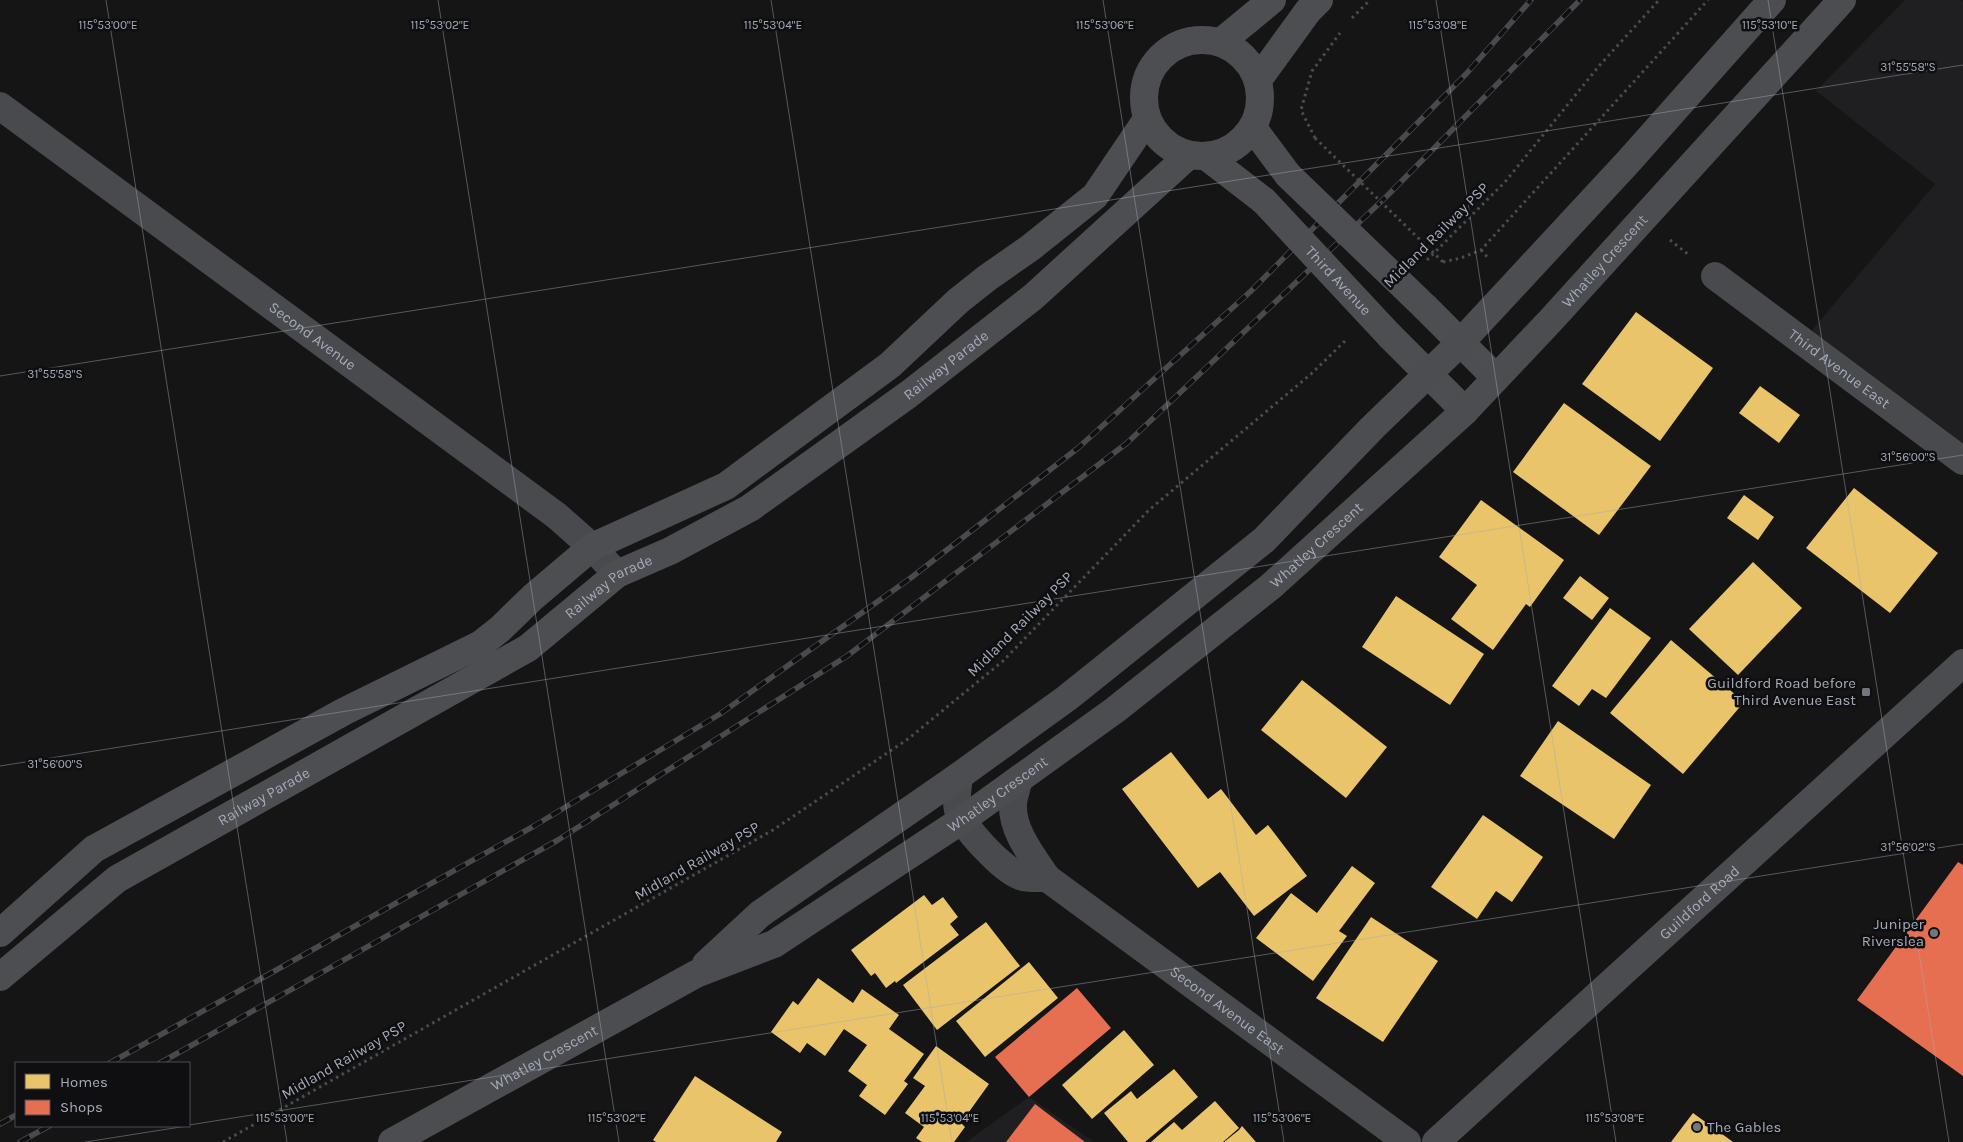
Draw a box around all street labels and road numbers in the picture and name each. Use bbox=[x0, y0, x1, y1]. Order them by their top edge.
street label: Midland Railway PSP bbox=[1380, 179, 1492, 291]
street label: Whatley Crescent bbox=[1558, 211, 1652, 311]
street label: Third Avenue bbox=[1302, 242, 1375, 319]
street label: Second Avenue bbox=[265, 298, 360, 374]
street label: Third Avenue East bbox=[1785, 325, 1894, 413]
street label: Railway Parade bbox=[900, 326, 992, 404]
street label: Whatley Crescent bbox=[1266, 498, 1367, 592]
street label: Railway Parade bbox=[561, 551, 655, 623]
street label: Midland Railway PSP bbox=[964, 568, 1076, 680]
street label: Whatley Crescent bbox=[944, 752, 1052, 836]
street label: Railway Parade bbox=[215, 763, 313, 830]
street label: Midland Railway PSP bbox=[631, 818, 763, 904]
street label: Guildford Road bbox=[1656, 862, 1743, 944]
street label: Second Avenue East bbox=[1166, 962, 1288, 1058]
street label: Midland Railway PSP bbox=[278, 1017, 410, 1103]
street label: Whatley Crescent bbox=[488, 1021, 601, 1095]

